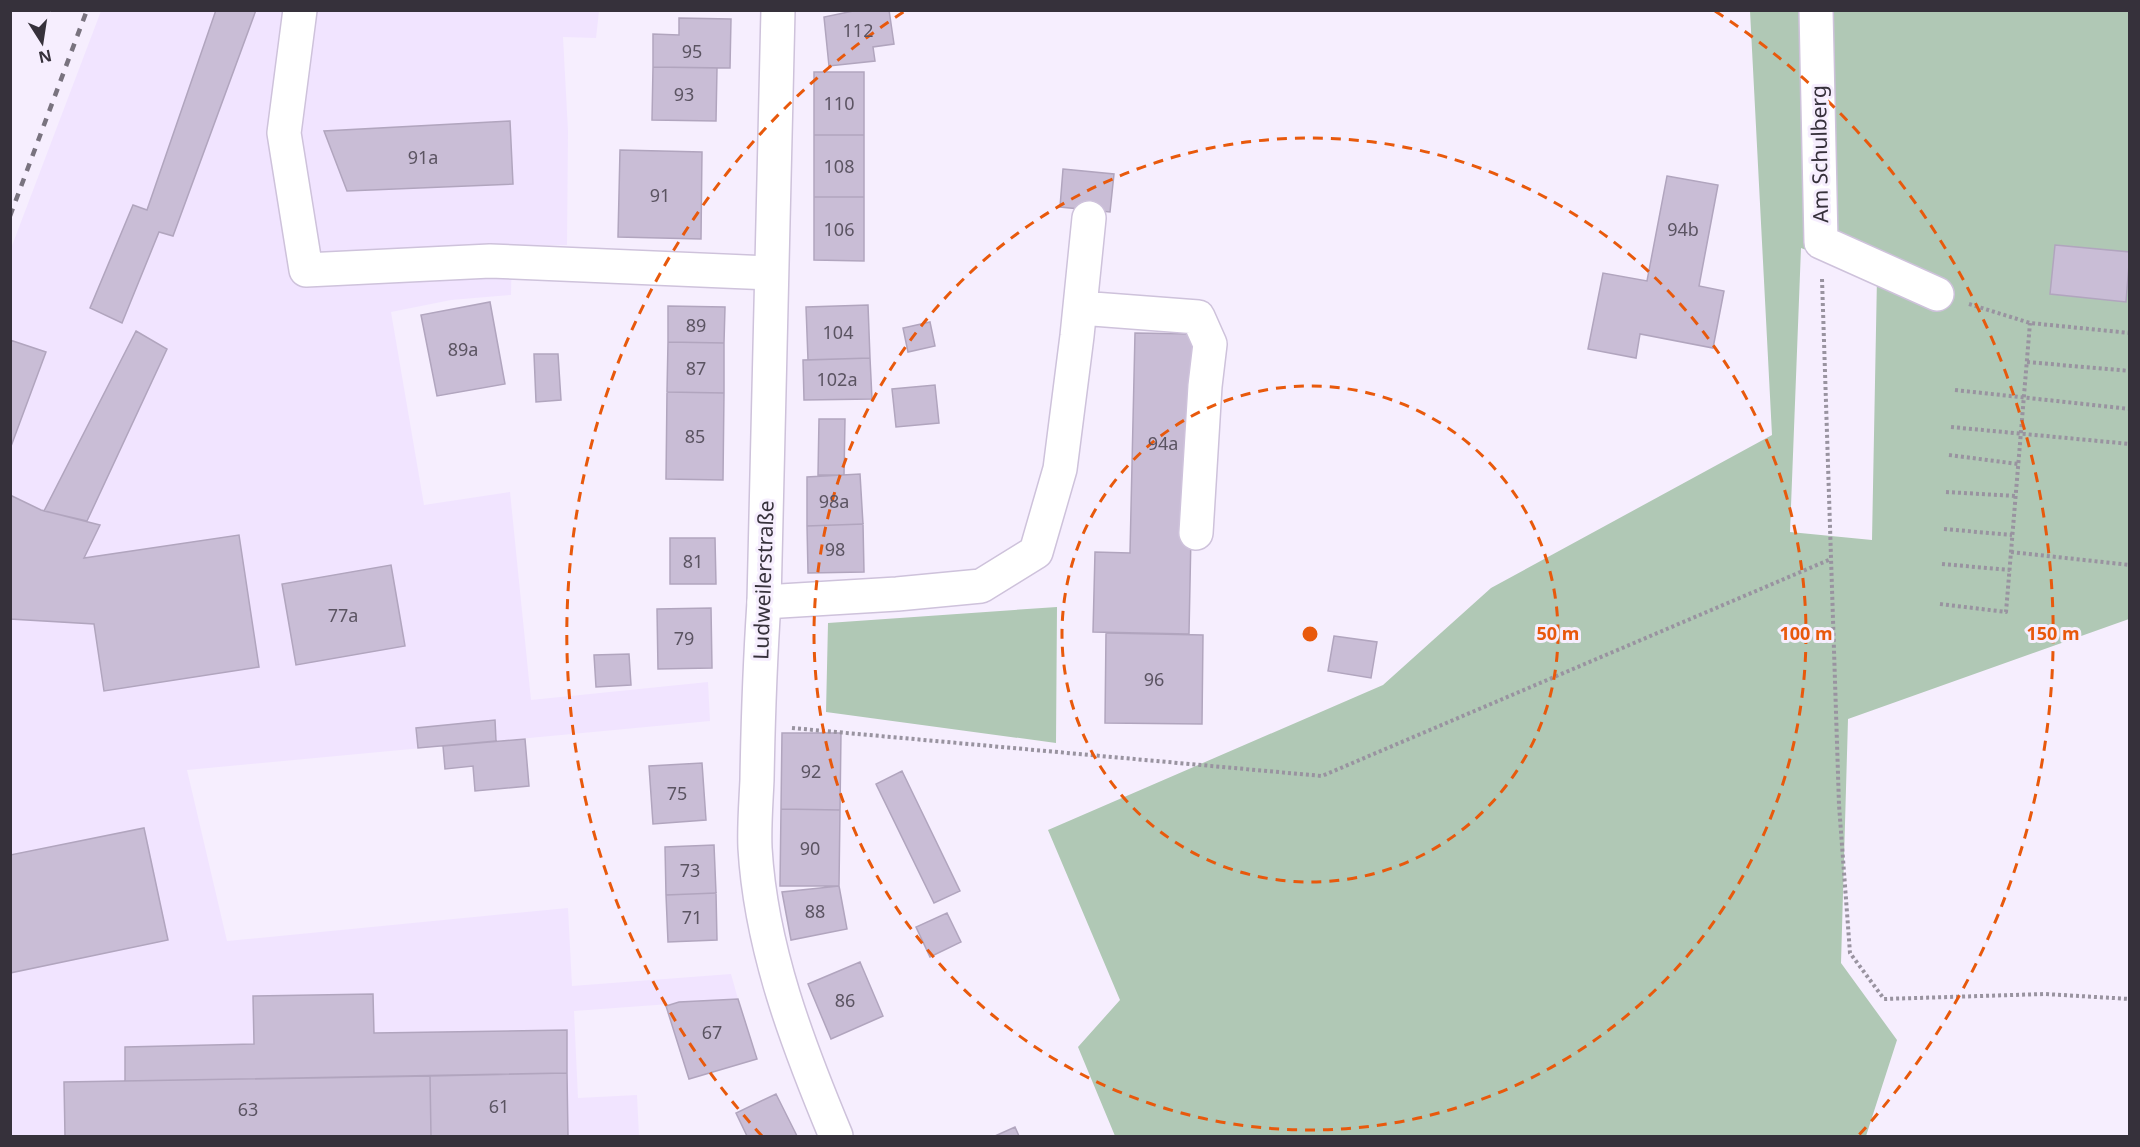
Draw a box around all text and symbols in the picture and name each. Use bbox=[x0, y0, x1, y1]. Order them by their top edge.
north arrow bbox=[12, 12, 72, 72]
house number: 112 bbox=[843, 18, 873, 42]
house number: 95 bbox=[682, 39, 702, 63]
text: N bbox=[36, 45, 54, 69]
house number: 93 bbox=[674, 82, 694, 106]
street label: Am Schulberg bbox=[1804, 85, 1834, 223]
house number: 110 bbox=[824, 91, 854, 115]
house number: 91a bbox=[408, 145, 438, 169]
house number: 108 bbox=[824, 154, 854, 178]
house number: 91 bbox=[650, 183, 670, 207]
house number: 106 bbox=[824, 217, 854, 241]
house number: 94b bbox=[1667, 217, 1699, 241]
house number: 89 bbox=[686, 313, 706, 337]
house number: 104 bbox=[823, 320, 853, 344]
house number: 89a bbox=[448, 337, 478, 361]
house number: 87 bbox=[686, 356, 706, 380]
house number: 102a bbox=[817, 367, 858, 391]
house number: 85 bbox=[685, 424, 705, 448]
house number: 94a bbox=[1148, 431, 1178, 455]
house number: 98a bbox=[819, 489, 849, 513]
street label: Ludweilerstraße bbox=[746, 500, 780, 660]
house number: 98 bbox=[825, 537, 845, 561]
house number: 81 bbox=[683, 549, 703, 573]
house number: 77a bbox=[328, 603, 358, 627]
text: 50 m bbox=[1537, 621, 1579, 645]
text: 100 m bbox=[1779, 621, 1833, 645]
text: 150 m bbox=[2026, 621, 2080, 645]
centre of rings bbox=[1300, 624, 1320, 644]
house number: 79 bbox=[674, 626, 694, 650]
house number: 96 bbox=[1144, 667, 1164, 691]
house number: 92 bbox=[801, 759, 821, 783]
house number: 75 bbox=[667, 781, 687, 805]
house number: 90 bbox=[800, 836, 820, 860]
house number: 73 bbox=[680, 858, 700, 882]
house number: 88 bbox=[805, 899, 825, 923]
house number: 71 bbox=[682, 905, 702, 929]
house number: 86 bbox=[835, 988, 855, 1012]
house number: 67 bbox=[702, 1020, 722, 1044]
house number: 61 bbox=[489, 1094, 509, 1118]
house number: 63 bbox=[238, 1097, 258, 1121]

